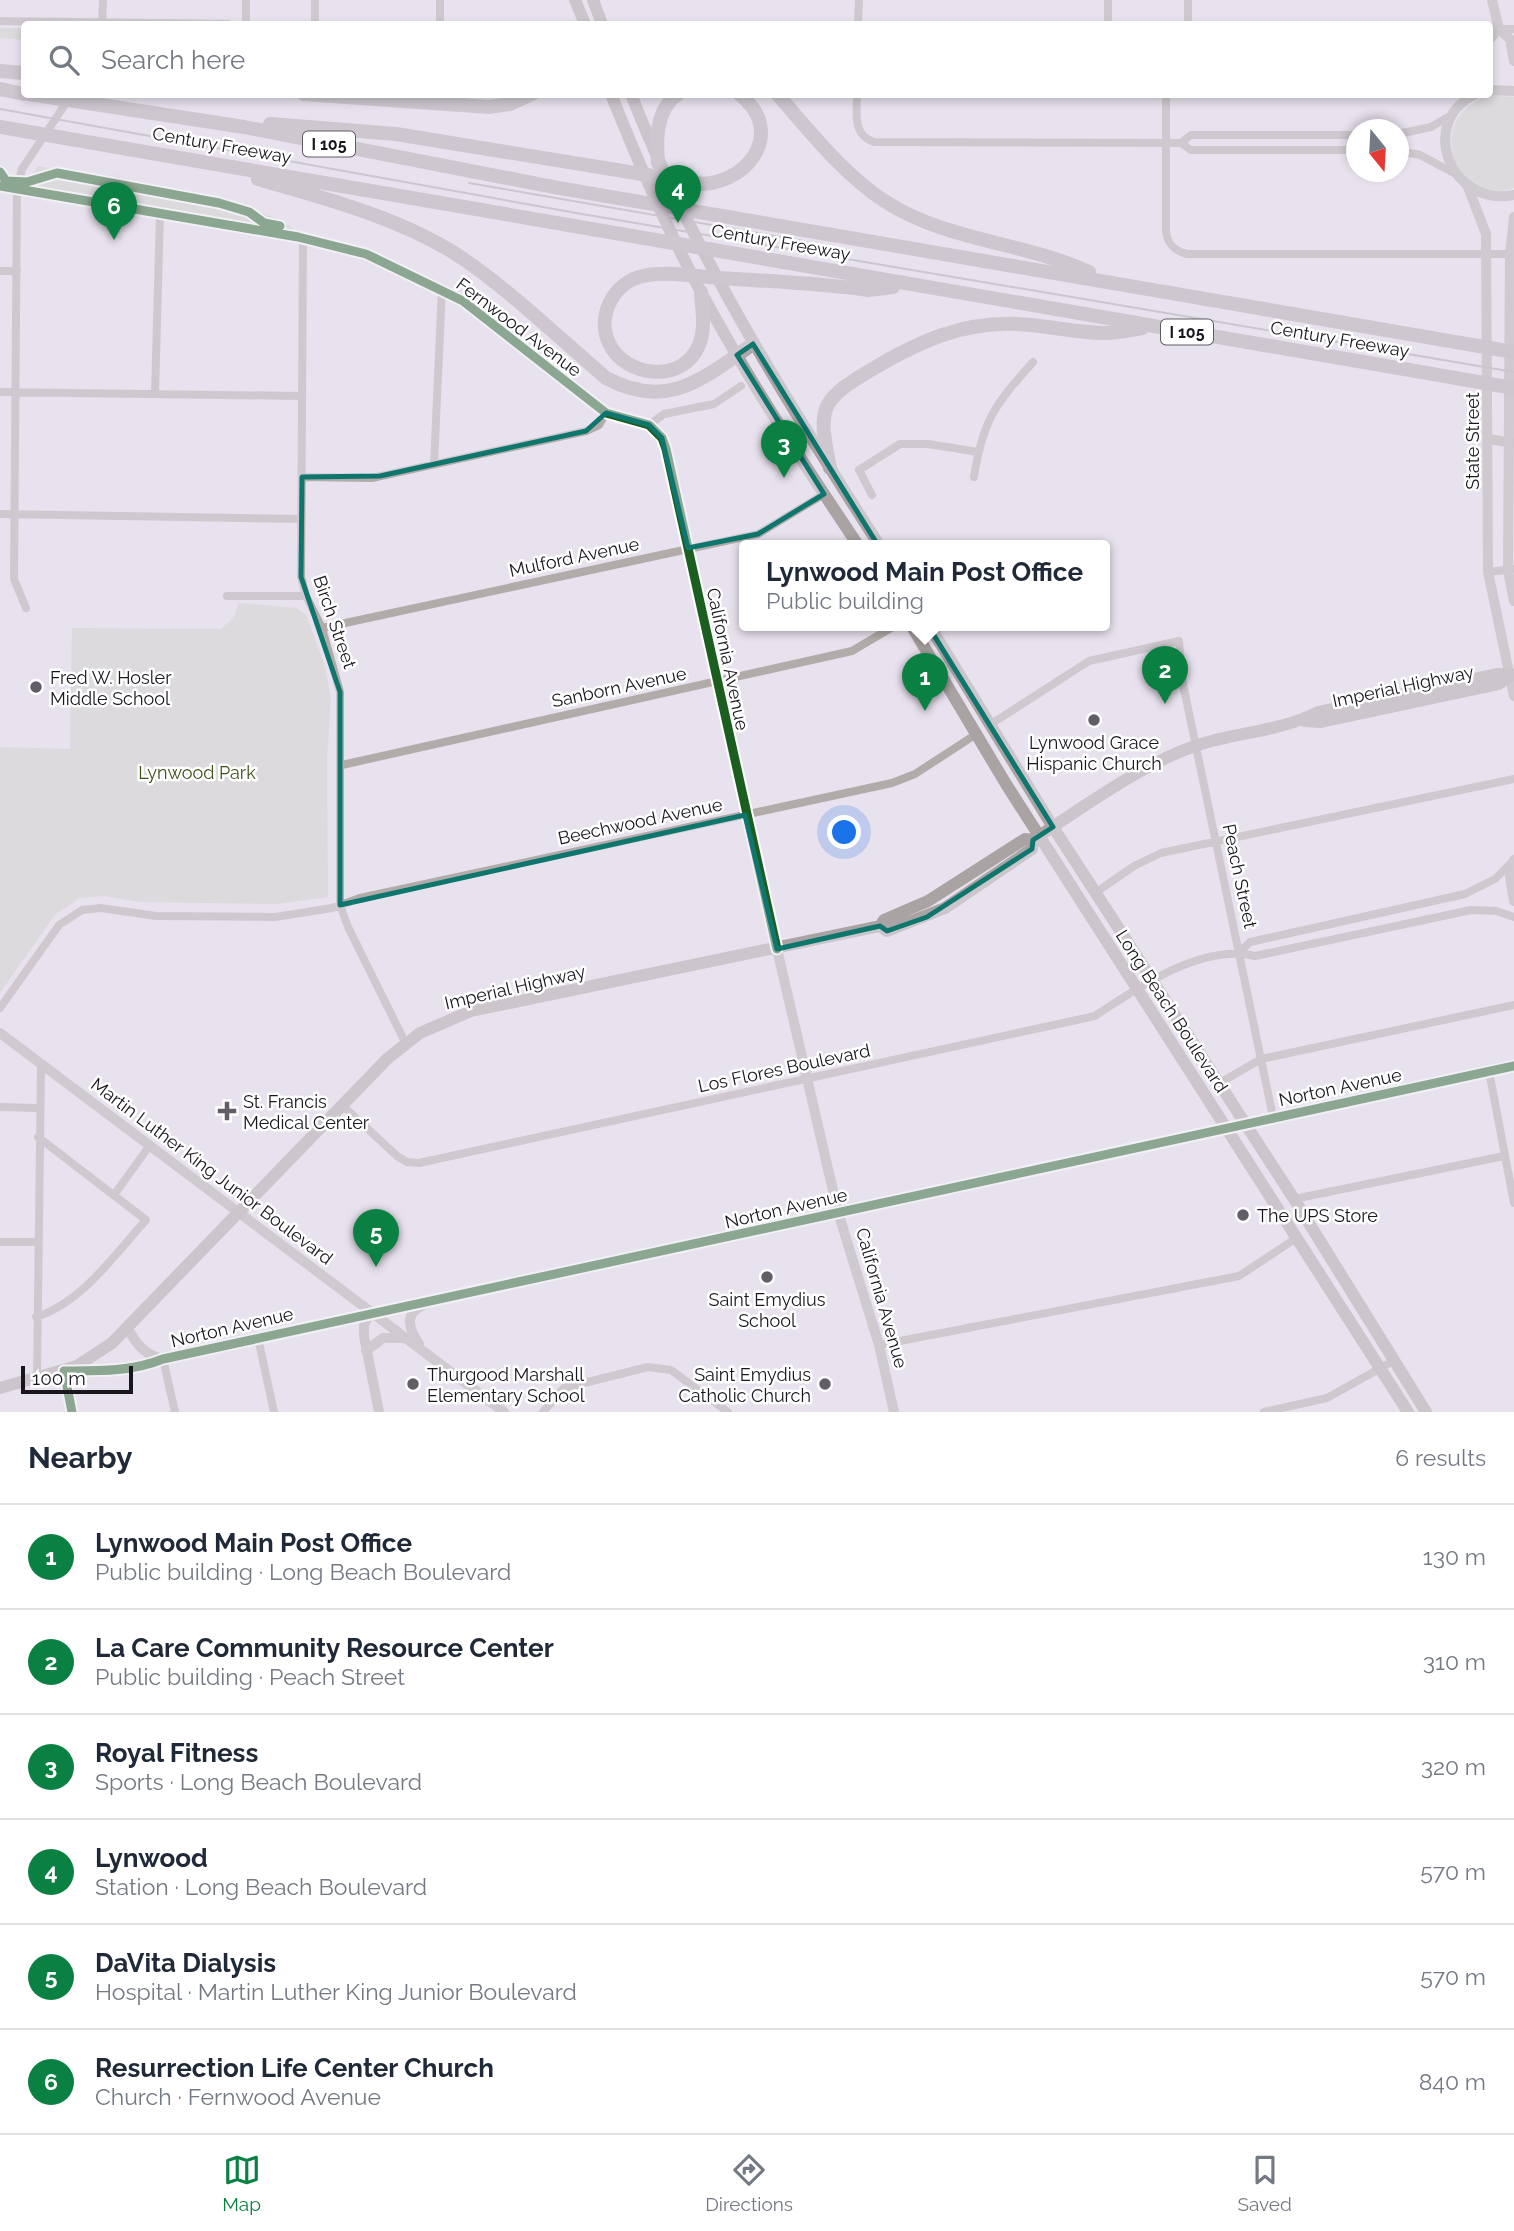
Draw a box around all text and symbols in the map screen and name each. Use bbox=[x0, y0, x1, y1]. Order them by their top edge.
search box bbox=[21, 21, 1493, 98]
icon: search bbox=[45, 41, 83, 79]
text: Search here bbox=[101, 45, 245, 75]
north arrow bbox=[1346, 119, 1409, 182]
street label: Century Freeway bbox=[151, 122, 293, 168]
road number: I 105 bbox=[303, 132, 355, 156]
pin: 4 bbox=[655, 165, 701, 223]
pin: 6 bbox=[91, 182, 137, 240]
street label: Century Freeway bbox=[710, 219, 852, 265]
street label: Fernwood Avenue bbox=[452, 273, 586, 381]
street label: Century Freeway bbox=[1269, 316, 1411, 362]
road number: I 105 bbox=[1161, 320, 1213, 344]
street label: State Street bbox=[1462, 392, 1483, 490]
pin: 3 bbox=[761, 420, 807, 478]
street label: Mulford Avenue bbox=[507, 533, 641, 581]
popup bbox=[739, 540, 1110, 631]
text: Lynwood Main Post Office bbox=[766, 557, 1083, 587]
street label: Birch Street bbox=[309, 573, 361, 671]
street label: California Avenue bbox=[703, 586, 753, 733]
text: Public building bbox=[766, 587, 924, 614]
pin: 2 bbox=[1142, 646, 1188, 704]
pin: 1 bbox=[902, 653, 948, 711]
street label: Imperial Highway bbox=[1330, 661, 1476, 711]
street label: Sanborn Avenue bbox=[550, 662, 689, 712]
place label: Fred W. Hosler Middle School bbox=[50, 667, 172, 709]
marker: Fred W. Hosler Middle School bbox=[28, 679, 44, 695]
marker: Lynwood Grace Hispanic Church bbox=[1086, 712, 1102, 728]
place label: Lynwood Grace Hispanic Church bbox=[1026, 732, 1162, 774]
park label: Lynwood Park bbox=[138, 762, 256, 783]
street label: Beechwood Avenue bbox=[556, 793, 724, 849]
your location bbox=[827, 815, 861, 849]
street label: Peach Street bbox=[1219, 822, 1261, 930]
street label: Long Beach Boulevard bbox=[1112, 926, 1232, 1096]
street label: Imperial Highway bbox=[442, 961, 588, 1013]
street label: Los Flores Boulevard bbox=[696, 1039, 872, 1097]
street label: Norton Avenue bbox=[1277, 1064, 1404, 1110]
street label: Martin Luther King Junior Boulevard bbox=[87, 1073, 337, 1269]
place label: St. Francis Medical Center bbox=[243, 1091, 370, 1133]
marker: St. Francis Medical Center bbox=[217, 1101, 237, 1121]
street label: Norton Avenue bbox=[723, 1184, 850, 1232]
place label: The UPS Store bbox=[1257, 1205, 1378, 1226]
marker: The UPS Store bbox=[1235, 1207, 1251, 1223]
pin: 5 bbox=[353, 1209, 399, 1267]
street label: California Avenue bbox=[852, 1225, 912, 1371]
marker: Saint Emydius School bbox=[759, 1269, 775, 1285]
place label: Saint Emydius School bbox=[709, 1289, 826, 1331]
street label: Norton Avenue bbox=[169, 1303, 296, 1351]
scale bar bbox=[21, 1363, 133, 1395]
place label: Thurgood Marshall Elementary School bbox=[427, 1364, 585, 1406]
place label: Saint Emydius Catholic Church bbox=[678, 1364, 811, 1406]
text: 100 m bbox=[32, 1367, 86, 1389]
marker: Thurgood Marshall Elementary School bbox=[405, 1376, 421, 1392]
marker: Saint Emydius Catholic Church bbox=[817, 1376, 833, 1392]
text: Nearby bbox=[28, 1440, 132, 1475]
text: 6 results bbox=[1395, 1444, 1486, 1471]
text: Lynwood Main Post Office bbox=[95, 1528, 412, 1558]
text: 1 bbox=[45, 1543, 57, 1570]
text: 130 m bbox=[1423, 1543, 1486, 1570]
text: Public building · Long Beach Boulevard bbox=[95, 1558, 511, 1585]
text: La Care Community Resource Center bbox=[95, 1633, 554, 1663]
text: 2 bbox=[45, 1648, 57, 1675]
text: 310 m bbox=[1423, 1648, 1486, 1675]
text: Public building · Peach Street bbox=[95, 1663, 405, 1690]
text: Royal Fitness bbox=[95, 1738, 258, 1768]
text: 3 bbox=[45, 1753, 57, 1780]
text: 320 m bbox=[1421, 1753, 1486, 1780]
text: Sports · Long Beach Boulevard bbox=[95, 1768, 422, 1795]
text: Lynwood bbox=[95, 1843, 208, 1873]
text: 4 bbox=[44, 1858, 58, 1885]
text: 570 m bbox=[1420, 1858, 1486, 1885]
text: Station · Long Beach Boulevard bbox=[95, 1873, 427, 1900]
text: DaVita Dialysis bbox=[95, 1948, 276, 1978]
text: 5 bbox=[45, 1963, 57, 1990]
text: 570 m bbox=[1420, 1963, 1486, 1990]
text: Hospital · Martin Luther King Junior Boulevard bbox=[95, 1978, 577, 2005]
text: Resurrection Life Center Church bbox=[95, 2053, 494, 2083]
text: 6 bbox=[44, 2068, 58, 2095]
text: 840 m bbox=[1419, 2068, 1486, 2095]
text: Church · Fernwood Avenue bbox=[95, 2083, 381, 2110]
tab: Map bbox=[222, 2151, 261, 2215]
tab: Directions bbox=[705, 2151, 793, 2215]
tab: Saved bbox=[1237, 2151, 1292, 2215]

